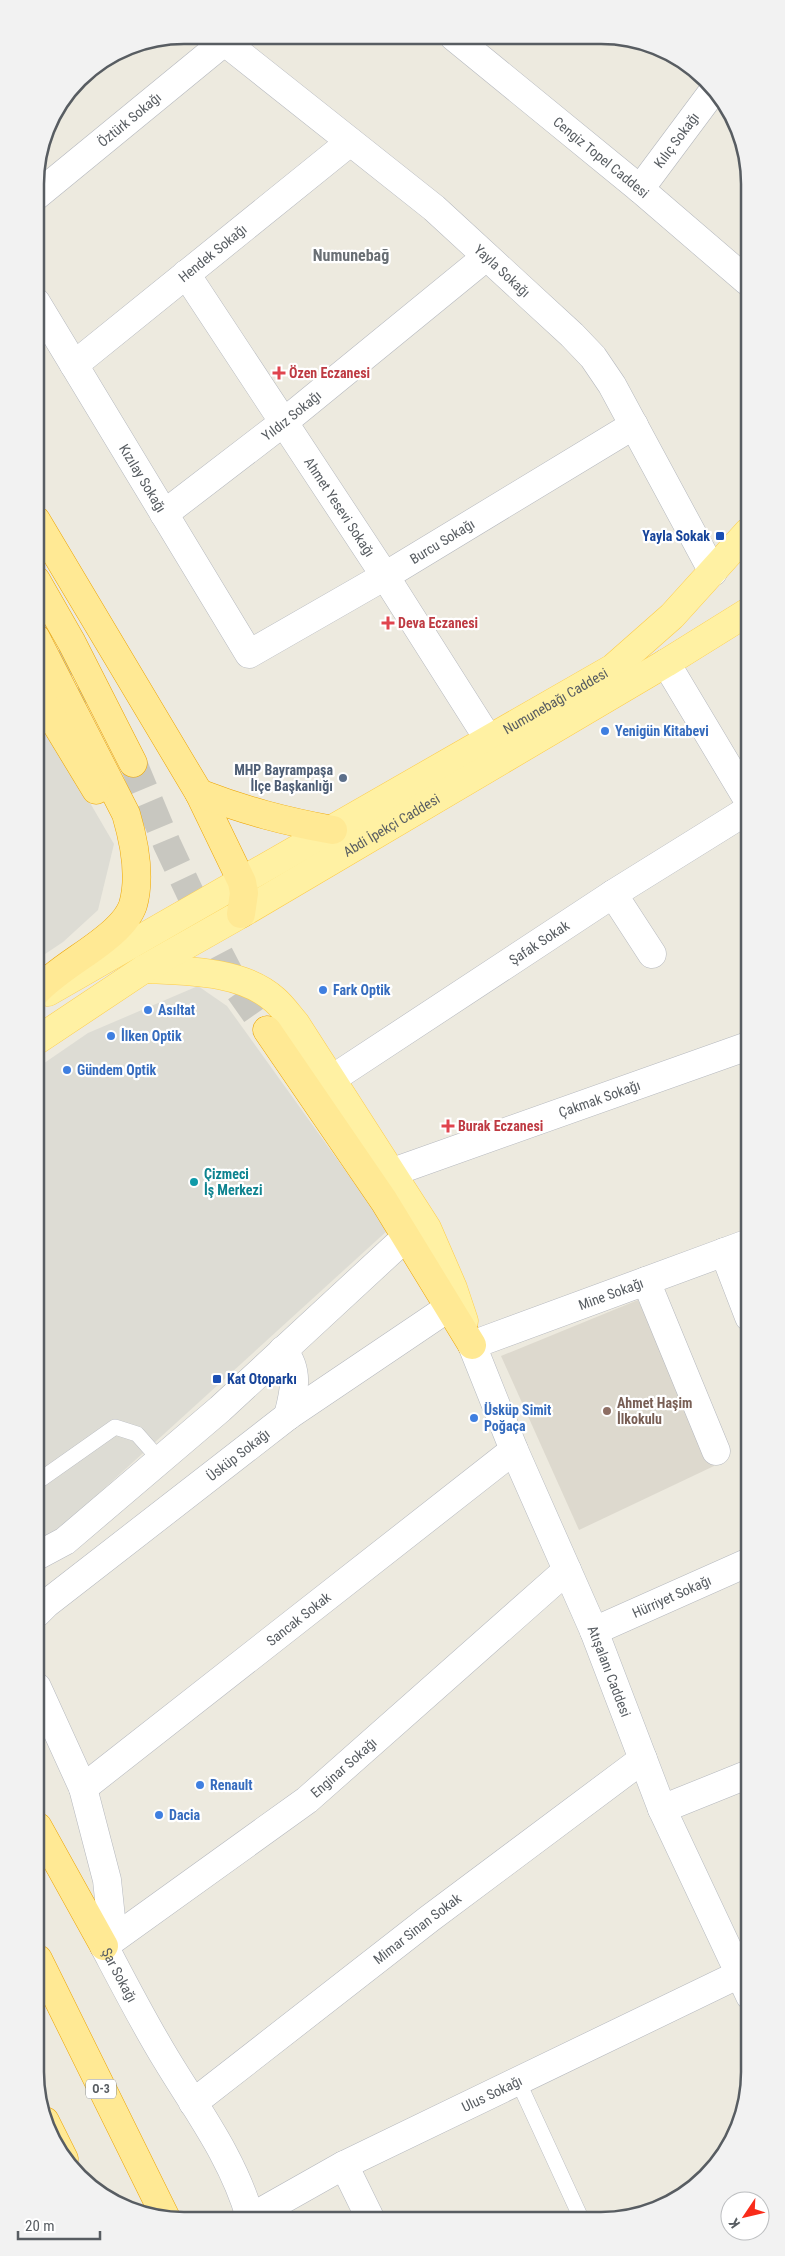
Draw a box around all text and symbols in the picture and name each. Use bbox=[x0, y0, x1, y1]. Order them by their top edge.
street label: Öztürk Sokağı bbox=[95, 89, 164, 150]
street label: Kılıç Sokağı bbox=[651, 109, 702, 171]
street label: Cengiz Topel Caddesi bbox=[550, 113, 652, 201]
street label: Hendek Sokağı bbox=[175, 221, 250, 285]
street label: Yayla Sokağı bbox=[471, 241, 533, 300]
district label: Numunebağ bbox=[313, 246, 389, 265]
place label: Özen Eczanesi bbox=[289, 365, 370, 381]
marker: Özen Eczanesi bbox=[273, 367, 285, 379]
street label: Yıldız Sokağı bbox=[259, 387, 324, 444]
street label: Kızılay Sokağı bbox=[116, 441, 169, 515]
street label: Ahmet Yesevi Sokağı bbox=[301, 454, 378, 560]
street label: Burcu Sokağı bbox=[407, 516, 477, 567]
place label: Yayla Sokak bbox=[642, 528, 710, 544]
marker: Yayla Sokak bbox=[714, 530, 726, 542]
place label: Deva Eczanesi bbox=[398, 615, 478, 631]
marker: Deva Eczanesi bbox=[382, 617, 394, 629]
street label: Numunebağı Caddesi bbox=[500, 665, 611, 737]
place label: Yenigün Kitabevi bbox=[615, 723, 709, 739]
marker: Yenigün Kitabevi bbox=[599, 725, 611, 737]
place label: MHP Bayrampaşa İlçe Başkanlığı bbox=[234, 762, 333, 794]
marker: MHP Bayrampaşa İlçe Başkanlığı bbox=[337, 772, 349, 784]
street label: Abdi İpekçi Caddesi bbox=[340, 791, 442, 860]
street label: Şafak Sokak bbox=[506, 917, 573, 968]
place label: Fark Optik bbox=[333, 982, 391, 998]
marker: Fark Optik bbox=[317, 984, 329, 996]
place label: Asıltat bbox=[158, 1002, 195, 1018]
marker: Asıltat bbox=[142, 1004, 154, 1016]
place label: İlken Optik bbox=[121, 1028, 182, 1044]
marker: İlken Optik bbox=[105, 1030, 117, 1042]
place label: Gündem Optik bbox=[77, 1062, 156, 1078]
marker: Gündem Optik bbox=[61, 1064, 73, 1076]
street label: Çakmak Sokağı bbox=[557, 1077, 642, 1121]
place label: Burak Eczanesi bbox=[458, 1118, 543, 1134]
marker: Burak Eczanesi bbox=[442, 1120, 454, 1132]
place label: Çizmeci İş Merkezi bbox=[204, 1166, 262, 1198]
marker: Çizmeci İş Merkezi bbox=[188, 1176, 200, 1188]
street label: Mine Sokağı bbox=[576, 1275, 646, 1313]
place label: Kat Otoparkı bbox=[227, 1371, 297, 1387]
marker: Kat Otoparkı bbox=[211, 1373, 223, 1385]
place label: Ahmet Haşim İlkokulu bbox=[617, 1395, 692, 1427]
place label: Üsküp Simit Poğaça bbox=[484, 1402, 551, 1434]
marker: Ahmet Haşim İlkokulu bbox=[601, 1405, 613, 1417]
marker: Üsküp Simit Poğaça bbox=[468, 1412, 480, 1424]
street label: Üsküp Sokağı bbox=[204, 1425, 273, 1484]
street label: Hürriyet Sokağı bbox=[630, 1572, 713, 1621]
street label: Sancak Sokak bbox=[263, 1588, 334, 1649]
street label: Atışalanı Caddesi bbox=[585, 1623, 634, 1719]
street label: Enginar Sokağı bbox=[308, 1734, 380, 1801]
place label: Renault bbox=[210, 1777, 253, 1793]
marker: Renault bbox=[194, 1779, 206, 1791]
place label: Dacia bbox=[169, 1807, 200, 1823]
marker: Dacia bbox=[153, 1809, 165, 1821]
street label: Mimar Sinan Sokak bbox=[370, 1890, 465, 1967]
street label: Şar Sokağı bbox=[98, 1945, 140, 2005]
street label: Ulus Sokağı bbox=[459, 2072, 525, 2115]
road number: O-3 bbox=[86, 2080, 116, 2098]
north arrow bbox=[720, 2191, 770, 2241]
scale bar bbox=[18, 2208, 100, 2240]
text: K bbox=[725, 2215, 743, 2231]
text: 20 m bbox=[25, 2217, 55, 2235]

